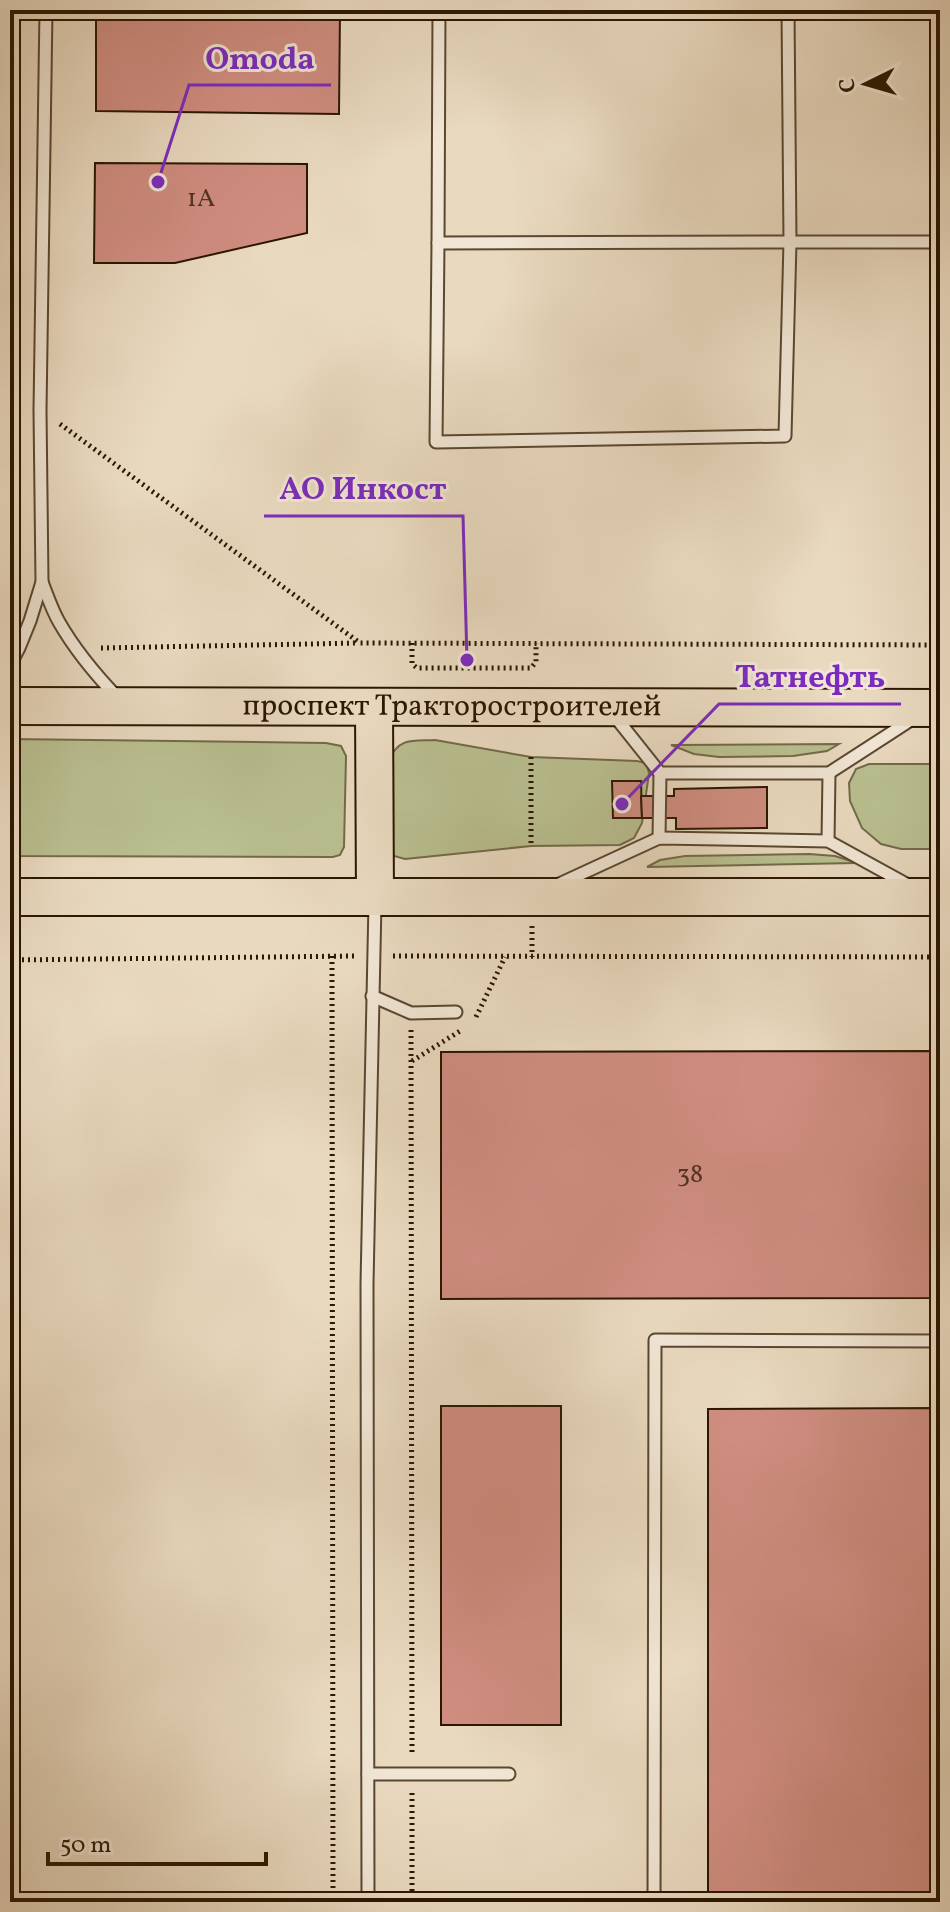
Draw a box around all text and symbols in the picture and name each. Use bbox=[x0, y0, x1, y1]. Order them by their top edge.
callout: Omoda bbox=[189, 29, 331, 85]
text: Omoda bbox=[205, 39, 315, 83]
north arrow bbox=[826, 44, 906, 124]
text: С bbox=[833, 77, 865, 94]
house number: 1А bbox=[187, 181, 215, 217]
callout: АО Инкост bbox=[264, 460, 463, 516]
text: АО Инкост bbox=[279, 469, 447, 513]
callout: Татнефть bbox=[719, 648, 901, 704]
text: Татнефть bbox=[735, 657, 885, 701]
street label: проспект Тракторостроителей bbox=[243, 686, 661, 728]
house number: 38 bbox=[677, 1157, 703, 1193]
scale bar bbox=[48, 1816, 266, 1866]
text: 50 m bbox=[60, 1829, 112, 1863]

